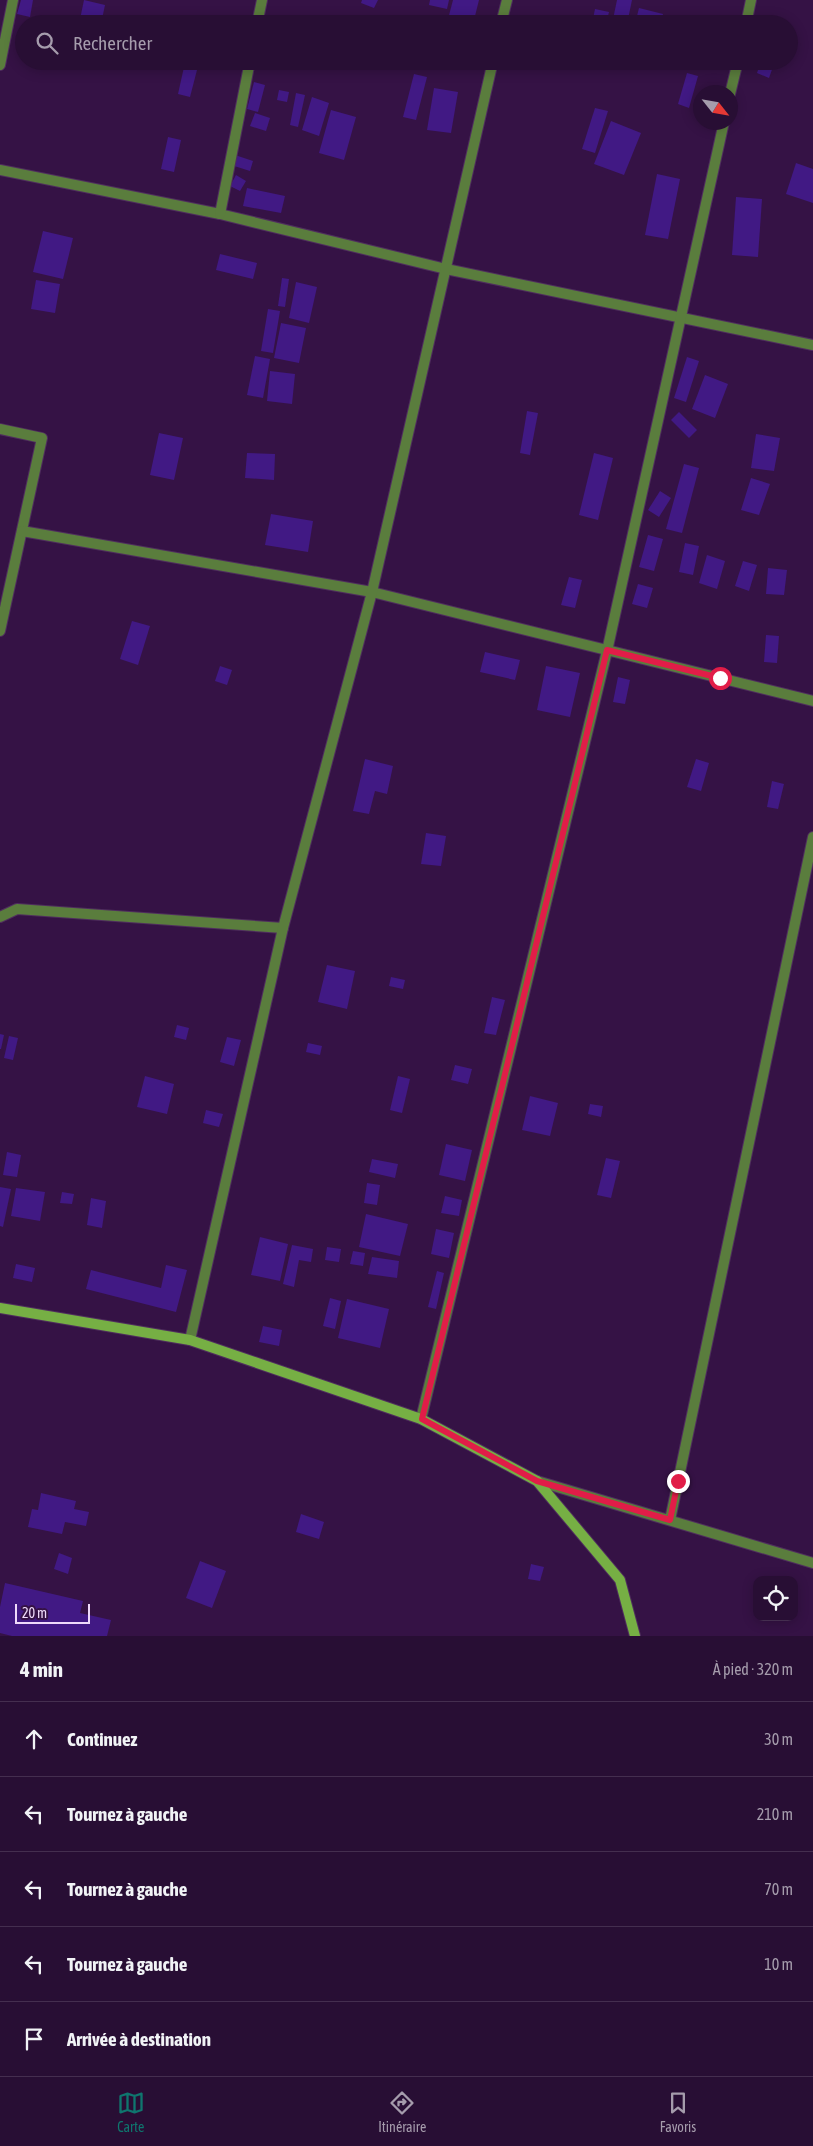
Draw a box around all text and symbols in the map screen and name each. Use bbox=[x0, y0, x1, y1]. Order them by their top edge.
search box bbox=[15, 15, 798, 70]
icon: search bbox=[33, 29, 61, 57]
text: Rechercher bbox=[73, 32, 152, 54]
north arrow bbox=[693, 85, 738, 130]
route start bbox=[709, 667, 732, 690]
route end bbox=[667, 1470, 690, 1493]
map controls bbox=[753, 1576, 798, 1621]
button: locate bbox=[753, 1576, 798, 1621]
scale bar bbox=[15, 1601, 90, 1624]
text: 20 m bbox=[22, 1605, 47, 1621]
text: 4 min bbox=[20, 1657, 63, 1681]
text: À pied · 320 m bbox=[713, 1660, 793, 1678]
icon: ahead bbox=[20, 1725, 48, 1753]
text: Continuez bbox=[67, 1728, 137, 1750]
text: 30 m bbox=[764, 1730, 793, 1748]
icon: left bbox=[20, 1800, 48, 1828]
text: Tournez à gauche bbox=[67, 1803, 187, 1825]
text: 210 m bbox=[757, 1805, 793, 1823]
icon: left bbox=[20, 1875, 48, 1903]
text: Tournez à gauche bbox=[67, 1878, 187, 1900]
text: 70 m bbox=[764, 1880, 793, 1898]
icon: left bbox=[20, 1950, 48, 1978]
text: Tournez à gauche bbox=[67, 1953, 187, 1975]
text: 10 m bbox=[764, 1955, 793, 1973]
icon: arrive bbox=[20, 2025, 48, 2053]
text: Arrivée à destination bbox=[67, 2028, 211, 2050]
tab: Carte bbox=[117, 2089, 145, 2135]
tab: Itinéraire bbox=[378, 2089, 426, 2135]
tab: Favoris bbox=[660, 2089, 696, 2135]

